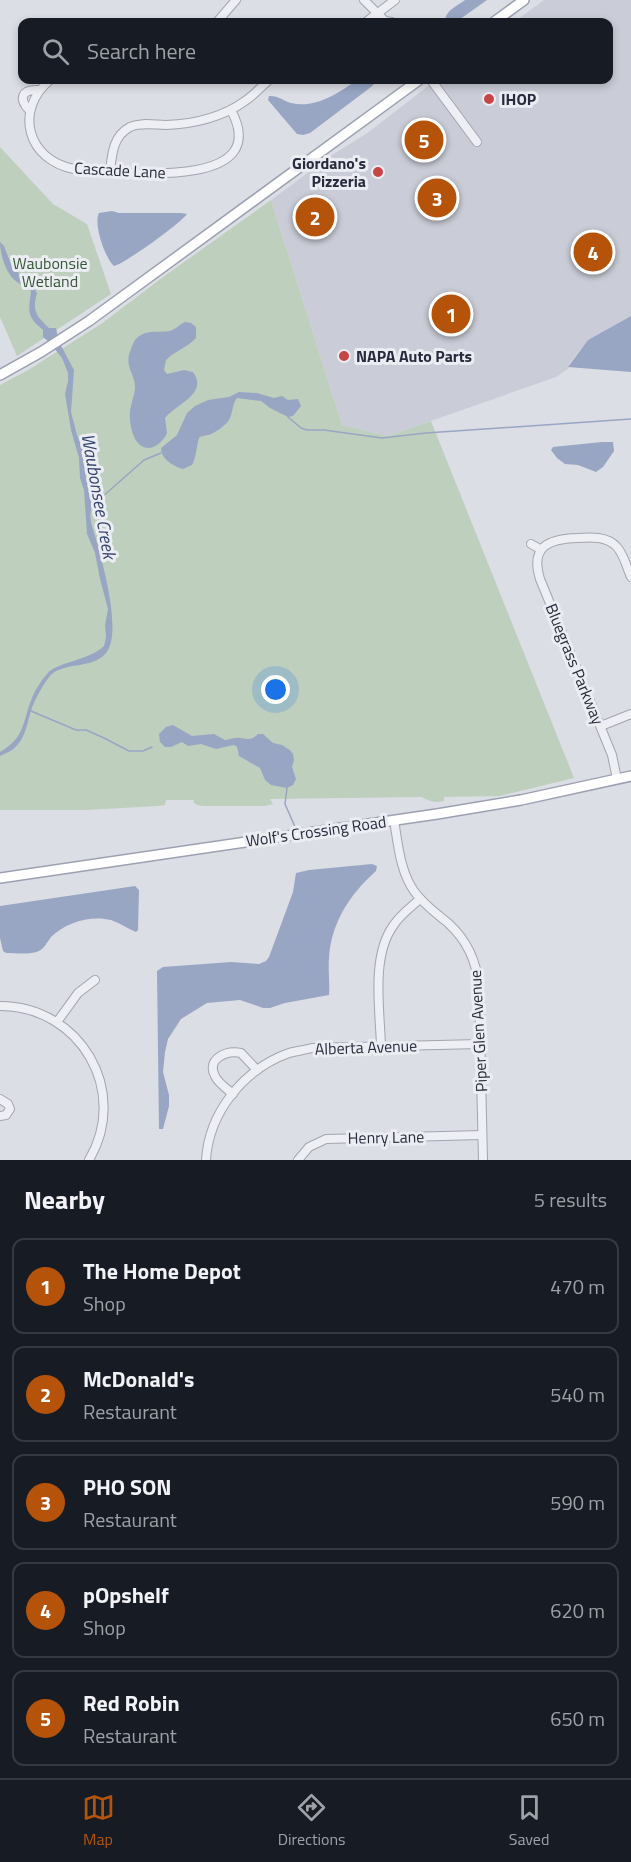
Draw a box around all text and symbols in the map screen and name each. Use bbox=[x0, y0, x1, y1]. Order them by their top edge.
search box bbox=[18, 18, 613, 84]
text: Search here bbox=[87, 34, 196, 68]
icon: search bbox=[39, 35, 72, 68]
place label: IHOP bbox=[501, 87, 537, 111]
marker: IHOP bbox=[482, 92, 496, 106]
pin: 5 bbox=[404, 118, 444, 162]
place label: Giordano's Pizzeria bbox=[292, 151, 366, 193]
street label: Cascade Lane bbox=[74, 156, 166, 184]
marker: Giordano's Pizzeria bbox=[371, 165, 385, 179]
pin: 3 bbox=[418, 176, 456, 220]
pin: 2 bbox=[296, 194, 334, 240]
pin: 4 bbox=[574, 230, 612, 274]
park label: Waubonsie Wetland bbox=[13, 251, 87, 293]
pin: 1 bbox=[432, 292, 470, 336]
place label: NAPA Auto Parts bbox=[356, 344, 472, 368]
marker: NAPA Auto Parts bbox=[337, 349, 351, 363]
water label: Waubonsee Creek bbox=[75, 431, 124, 563]
street label: Bluegrass Parkway bbox=[540, 600, 610, 728]
your location bbox=[261, 675, 290, 704]
street label: Wolf's Crossing Road bbox=[244, 809, 388, 853]
street label: Piper Glen Avenue bbox=[463, 969, 493, 1093]
street label: Alberta Avenue bbox=[314, 1033, 418, 1061]
street label: Henry Lane bbox=[348, 1124, 424, 1150]
text: Nearby bbox=[24, 1180, 105, 1219]
text: 5 results bbox=[534, 1184, 607, 1215]
text: The Home Depot bbox=[83, 1254, 241, 1288]
text: 1 bbox=[40, 1271, 51, 1302]
text: 470 m bbox=[550, 1271, 605, 1302]
text: Shop bbox=[83, 1288, 126, 1319]
text: McDonald's bbox=[83, 1362, 194, 1396]
text: 2 bbox=[40, 1379, 51, 1410]
text: 540 m bbox=[550, 1379, 605, 1410]
text: Restaurant bbox=[83, 1396, 177, 1427]
text: PHO SON bbox=[83, 1470, 172, 1504]
text: 3 bbox=[40, 1487, 51, 1518]
text: 590 m bbox=[550, 1487, 605, 1518]
text: Restaurant bbox=[83, 1504, 177, 1535]
text: pOpshelf bbox=[83, 1578, 169, 1612]
text: 4 bbox=[40, 1595, 51, 1626]
text: 620 m bbox=[550, 1595, 605, 1626]
text: Shop bbox=[83, 1612, 126, 1643]
text: Red Robin bbox=[83, 1686, 180, 1720]
text: 5 bbox=[40, 1703, 51, 1734]
text: 650 m bbox=[550, 1703, 605, 1734]
text: Restaurant bbox=[83, 1720, 177, 1751]
tab: Map bbox=[82, 1791, 115, 1851]
tab: Directions bbox=[278, 1791, 346, 1851]
tab: Saved bbox=[509, 1791, 549, 1851]

